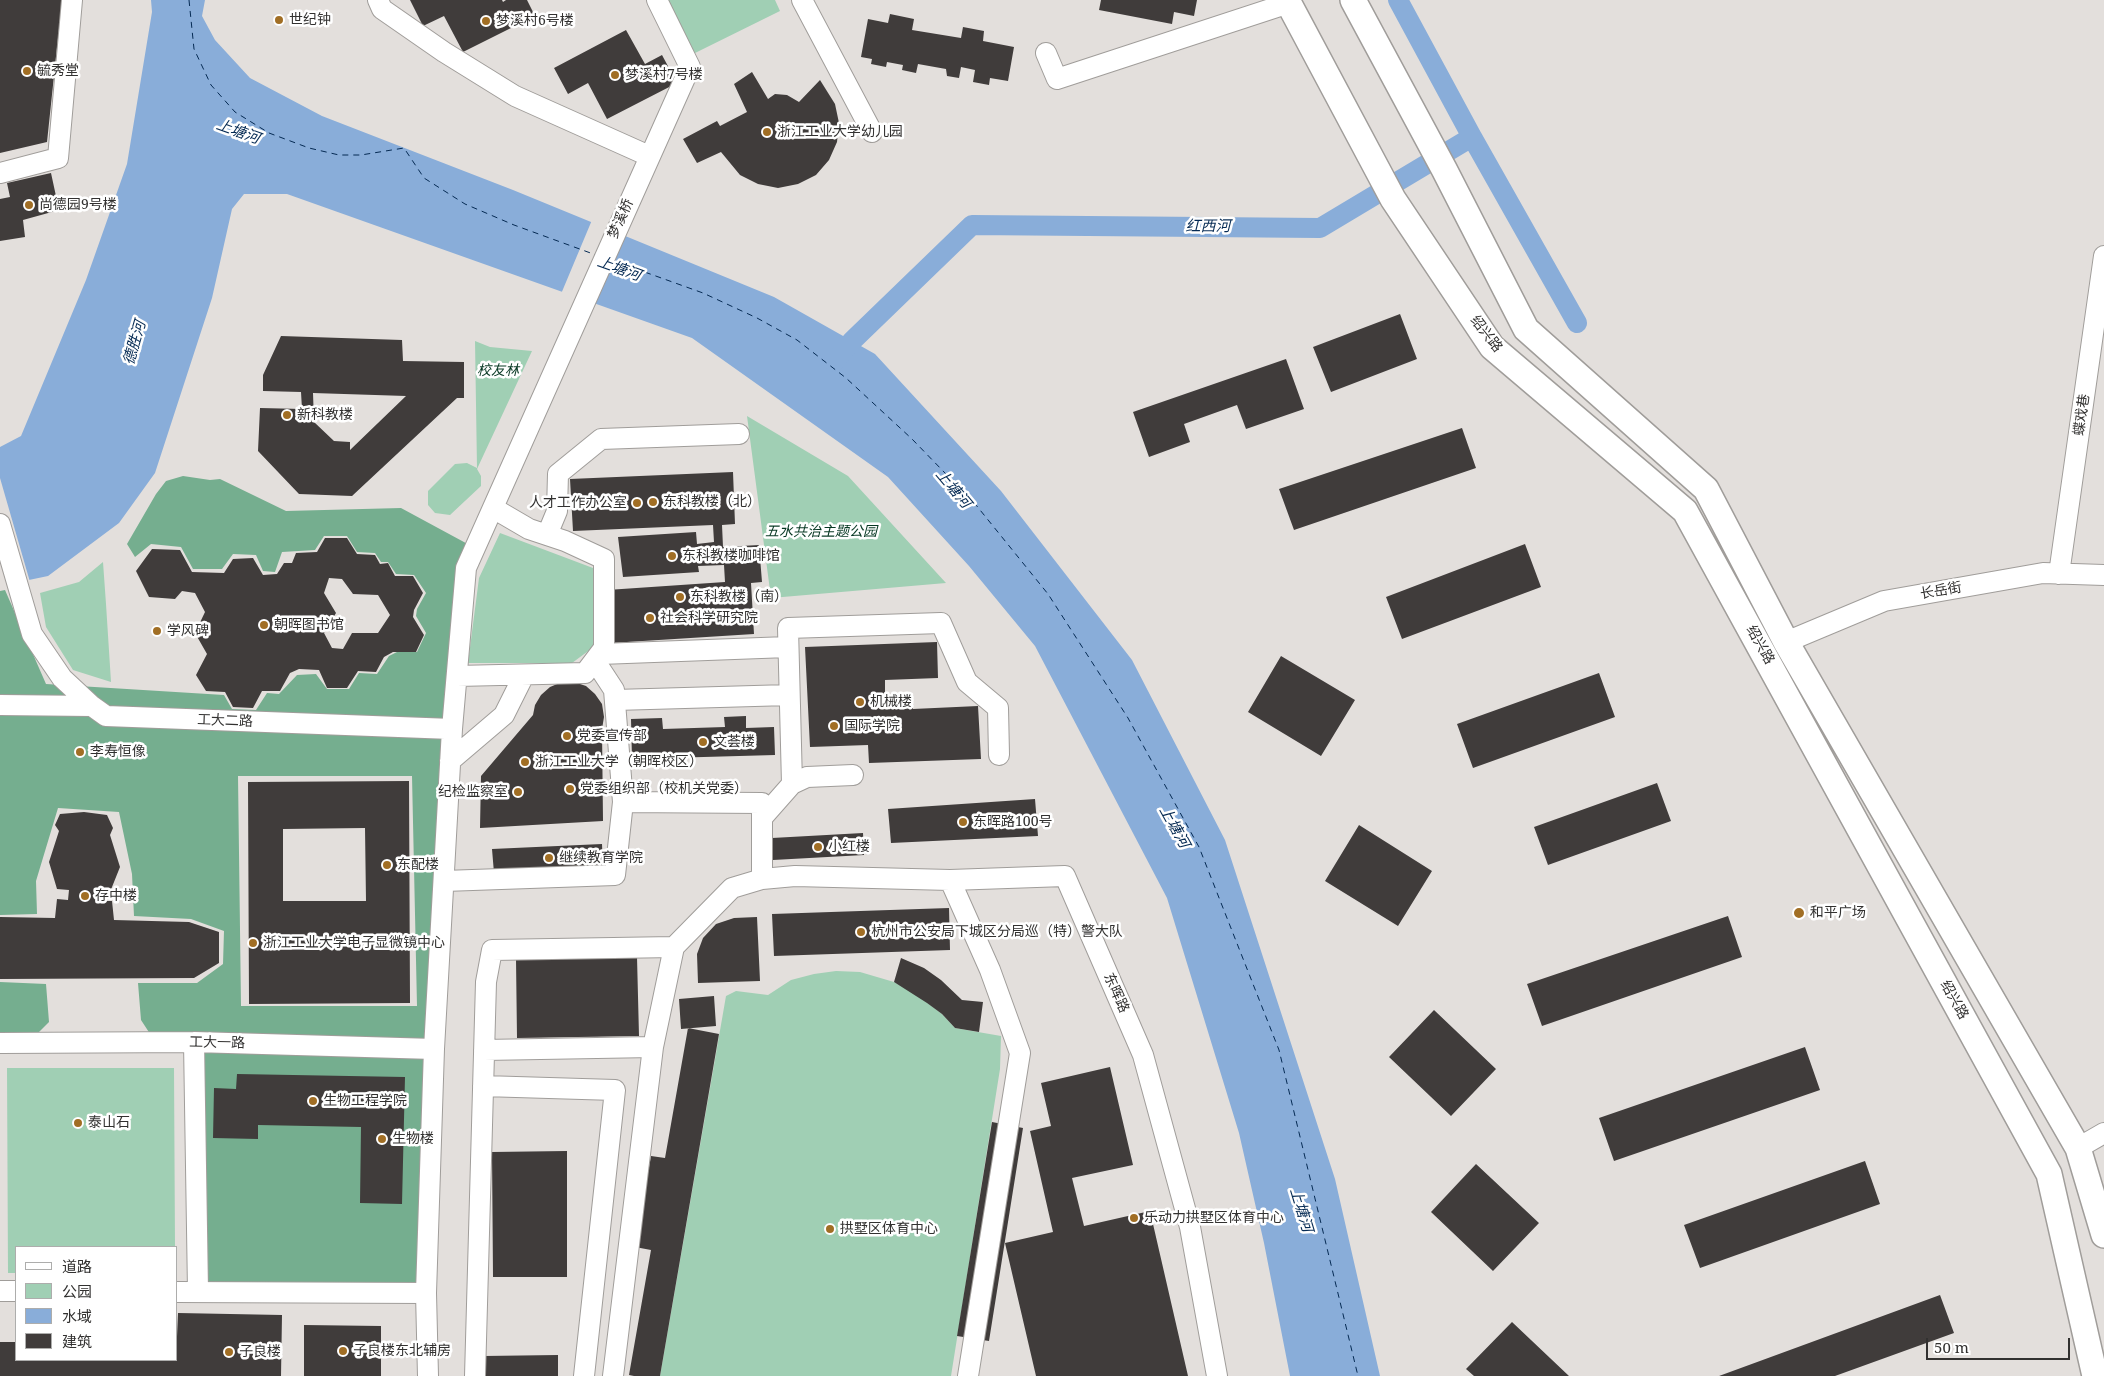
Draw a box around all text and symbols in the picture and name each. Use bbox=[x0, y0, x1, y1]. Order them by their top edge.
place label: 世纪钟 bbox=[289, 12, 331, 28]
place label: 梦溪村6号楼 bbox=[496, 13, 574, 29]
marker: 世纪钟 bbox=[273, 14, 285, 26]
marker: 梦溪村6号楼 bbox=[480, 15, 492, 27]
place label: 毓秀堂 bbox=[37, 63, 79, 79]
marker: 毓秀堂 bbox=[21, 65, 33, 77]
place label: 梦溪村7号楼 bbox=[625, 67, 703, 83]
marker: 梦溪村7号楼 bbox=[609, 69, 621, 81]
water label: 上塘河 bbox=[214, 116, 262, 148]
place label: 浙江工业大学幼儿园 bbox=[777, 124, 903, 140]
marker: 浙江工业大学幼儿园 bbox=[761, 126, 773, 138]
street label: 梦溪桥 bbox=[605, 196, 637, 242]
place label: 尚德园9号楼 bbox=[39, 197, 117, 213]
marker: 尚德园9号楼 bbox=[23, 199, 35, 211]
water label: 红西河 bbox=[1186, 218, 1230, 236]
water label: 上塘河 bbox=[595, 253, 643, 285]
street label: 绍兴路 bbox=[1466, 312, 1506, 356]
water label: 德胜河 bbox=[120, 319, 150, 367]
park label: 校友林 bbox=[477, 363, 519, 379]
street label: 蝶戏巷 bbox=[2071, 393, 2093, 437]
place label: 新科教楼 bbox=[297, 407, 353, 423]
marker: 新科教楼 bbox=[281, 409, 293, 421]
water label: 上塘河 bbox=[932, 466, 974, 512]
place label: 东科教楼（北） bbox=[663, 494, 761, 510]
place label: 人才工作办公室 bbox=[529, 495, 627, 511]
marker: 东科教楼（北） bbox=[647, 496, 659, 508]
marker: 人才工作办公室 bbox=[631, 497, 643, 509]
park label: 五水共治主题公园 bbox=[765, 524, 877, 540]
place label: 东科教楼咖啡馆 bbox=[682, 548, 780, 564]
marker: 东科教楼咖啡馆 bbox=[666, 550, 678, 562]
street label: 长岳街 bbox=[1919, 579, 1963, 603]
place label: 东科教楼（南） bbox=[690, 589, 788, 605]
marker: 东科教楼（南） bbox=[674, 591, 686, 603]
place label: 社会科学研究院 bbox=[660, 610, 758, 626]
marker: 社会科学研究院 bbox=[644, 612, 656, 624]
place label: 朝晖图书馆 bbox=[274, 617, 344, 633]
marker: 朝晖图书馆 bbox=[258, 619, 270, 631]
place label: 学风碑 bbox=[167, 623, 209, 639]
street label: 绍兴路 bbox=[1742, 623, 1778, 667]
marker: 学风碑 bbox=[151, 625, 163, 637]
place label: 机械楼 bbox=[870, 694, 912, 710]
marker: 机械楼 bbox=[854, 696, 866, 708]
street label: 工大二路 bbox=[197, 712, 253, 730]
place label: 国际学院 bbox=[844, 718, 900, 734]
marker: 国际学院 bbox=[828, 720, 840, 732]
place label: 党委宣传部 bbox=[577, 728, 647, 744]
marker: 党委宣传部 bbox=[561, 730, 573, 742]
place label: 文荟楼 bbox=[713, 734, 755, 750]
marker: 文荟楼 bbox=[697, 736, 709, 748]
place label: 李寿恒像 bbox=[90, 744, 146, 760]
marker: 李寿恒像 bbox=[74, 746, 86, 758]
place label: 浙江工业大学（朝晖校区） bbox=[535, 754, 703, 770]
marker: 浙江工业大学（朝晖校区） bbox=[519, 756, 531, 768]
place label: 党委组织部（校机关党委） bbox=[580, 781, 748, 797]
marker: 党委组织部（校机关党委） bbox=[564, 783, 576, 795]
place label: 纪检监察室 bbox=[438, 784, 508, 800]
marker: 纪检监察室 bbox=[512, 786, 524, 798]
water label: 上塘河 bbox=[1155, 803, 1193, 851]
place label: 东晖路100号 bbox=[973, 814, 1052, 830]
marker: 东晖路100号 bbox=[957, 816, 969, 828]
place label: 小红楼 bbox=[828, 839, 870, 855]
marker: 小红楼 bbox=[812, 841, 824, 853]
place label: 继续教育学院 bbox=[559, 850, 643, 866]
marker: 继续教育学院 bbox=[543, 852, 555, 864]
place label: 东配楼 bbox=[397, 857, 439, 873]
marker: 东配楼 bbox=[381, 859, 393, 871]
place label: 存中楼 bbox=[95, 888, 137, 904]
marker: 存中楼 bbox=[79, 890, 91, 902]
place label: 和平广场 bbox=[1810, 905, 1866, 921]
marker: 和平广场 bbox=[1792, 906, 1806, 920]
place label: 杭州市公安局下城区分局巡（特）警大队 bbox=[871, 924, 1123, 940]
marker: 杭州市公安局下城区分局巡（特）警大队 bbox=[855, 926, 867, 938]
place label: 浙江工业大学电子显微镜中心 bbox=[263, 935, 445, 951]
marker: 浙江工业大学电子显微镜中心 bbox=[247, 937, 259, 949]
street label: 东晖路 bbox=[1100, 970, 1132, 1016]
street label: 绍兴路 bbox=[1936, 978, 1972, 1022]
street label: 工大一路 bbox=[189, 1034, 245, 1052]
place label: 生物工程学院 bbox=[323, 1093, 407, 1109]
marker: 生物工程学院 bbox=[307, 1095, 319, 1107]
place label: 泰山石 bbox=[88, 1115, 130, 1131]
marker: 泰山石 bbox=[72, 1117, 84, 1129]
place label: 生物楼 bbox=[392, 1131, 434, 1147]
marker: 生物楼 bbox=[376, 1133, 388, 1145]
water label: 上塘河 bbox=[1286, 1186, 1316, 1234]
place label: 乐动力拱墅区体育中心 bbox=[1144, 1210, 1284, 1226]
marker: 乐动力拱墅区体育中心 bbox=[1128, 1212, 1140, 1224]
place label: 拱墅区体育中心 bbox=[840, 1221, 938, 1237]
marker: 拱墅区体育中心 bbox=[824, 1223, 836, 1235]
legend bbox=[15, 1246, 178, 1361]
text: 道路 bbox=[62, 1256, 92, 1276]
text: 公园 bbox=[62, 1281, 92, 1301]
text: 水域 bbox=[62, 1306, 92, 1326]
scale bar bbox=[1929, 1328, 2073, 1360]
text: 建筑 bbox=[62, 1331, 92, 1351]
text: 50 m bbox=[1934, 1337, 1969, 1357]
place label: 子良楼东北辅房 bbox=[353, 1343, 451, 1359]
place label: 子良楼 bbox=[239, 1344, 281, 1360]
marker: 子良楼东北辅房 bbox=[337, 1345, 349, 1357]
marker: 子良楼 bbox=[223, 1346, 235, 1358]

